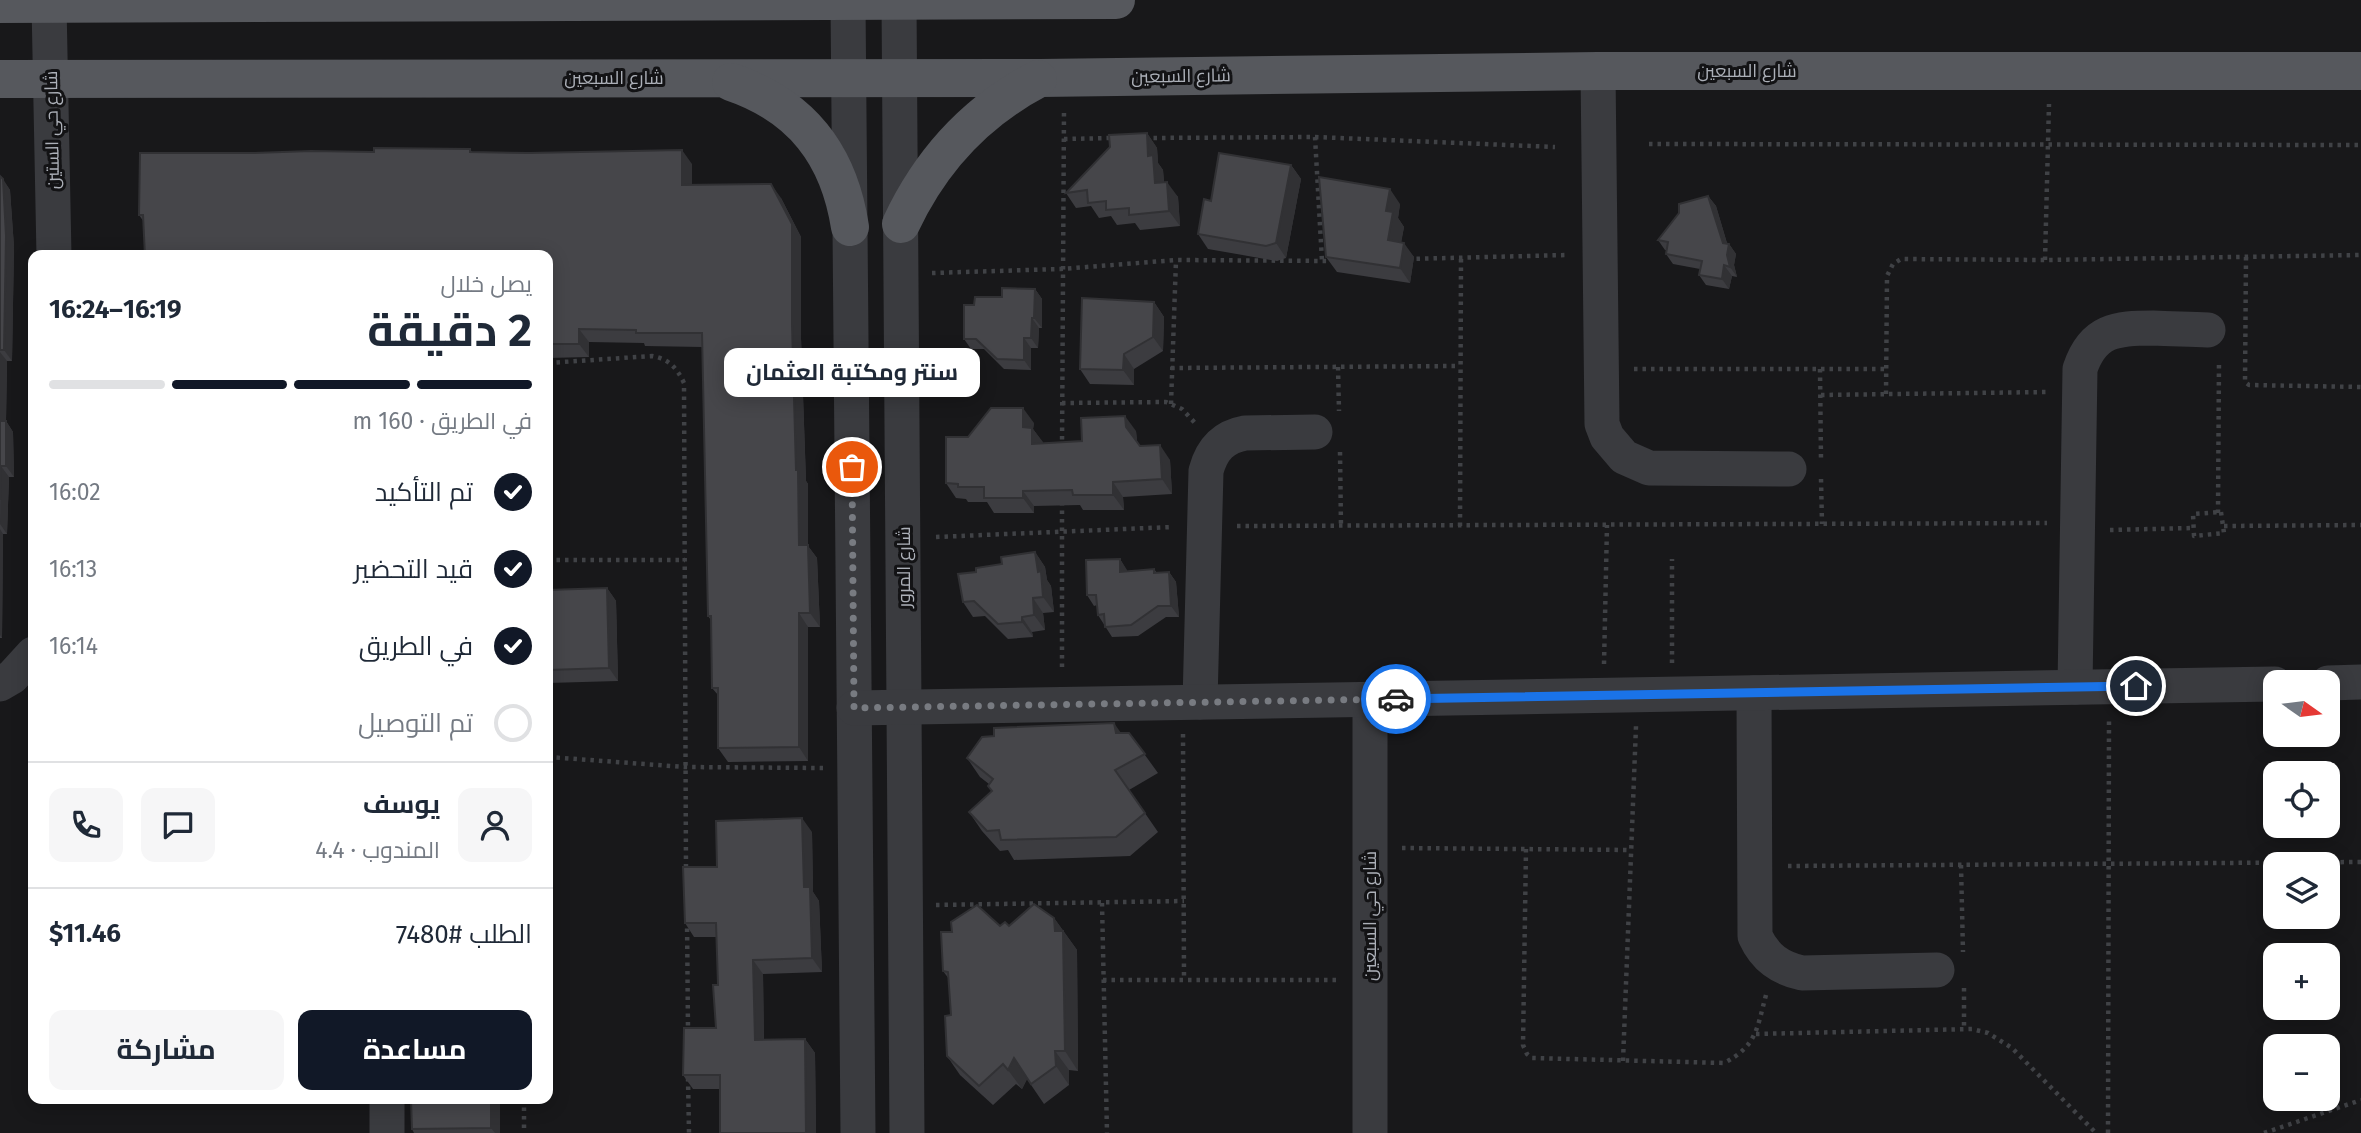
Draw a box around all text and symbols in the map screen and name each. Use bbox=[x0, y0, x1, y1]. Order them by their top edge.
street label: شارع السبعين bbox=[1697, 60, 1797, 83]
street label: شارع السبعين bbox=[1131, 64, 1231, 89]
street label: شارع السبعين bbox=[564, 67, 664, 90]
street label: شارع حي الستين bbox=[40, 70, 67, 190]
text: يصل خلال bbox=[441, 270, 532, 298]
text: 16:19–16:24 bbox=[49, 294, 182, 325]
text: 2 دقيقة bbox=[367, 303, 532, 358]
callout: سنتر ومكتبة العثمان bbox=[724, 348, 980, 397]
text: سنتر ومكتبة العثمان bbox=[746, 358, 958, 386]
text: في الطريق · 160 m bbox=[352, 407, 532, 435]
pin bbox=[822, 437, 882, 497]
icon: bag bbox=[833, 448, 871, 486]
icon: check bbox=[494, 473, 532, 511]
text: تم التأكيد bbox=[375, 477, 473, 508]
text: 16:02 bbox=[49, 478, 101, 506]
street label: شارع المرور bbox=[893, 526, 916, 609]
icon: check bbox=[494, 550, 532, 588]
text: قيد التحضير bbox=[354, 554, 473, 585]
text: 16:13 bbox=[49, 555, 97, 583]
icon: check bbox=[494, 627, 532, 665]
text: في الطريق bbox=[359, 631, 473, 662]
text: 16:14 bbox=[49, 632, 98, 660]
pin bbox=[2106, 656, 2166, 716]
courier bbox=[1361, 664, 1431, 734]
icon: home bbox=[2117, 667, 2155, 705]
north arrow bbox=[2263, 670, 2340, 747]
map controls bbox=[2263, 670, 2340, 1111]
icon: car bbox=[1377, 680, 1415, 718]
text: تم التوصيل bbox=[358, 708, 473, 739]
button: locate bbox=[2263, 761, 2340, 838]
button: phone bbox=[49, 788, 123, 862]
button: chat bbox=[141, 788, 215, 862]
button: person bbox=[458, 788, 532, 862]
text: يوسف bbox=[363, 789, 440, 820]
text: المندوب · 4.4 bbox=[315, 836, 440, 864]
street label: شارع حي السبعين bbox=[1359, 851, 1384, 981]
button: layers bbox=[2263, 852, 2340, 929]
text: $11.46 bbox=[49, 918, 121, 949]
text: الطلب #7480 bbox=[396, 919, 532, 950]
button: + bbox=[2263, 943, 2340, 1020]
button: مشاركة bbox=[49, 1010, 284, 1090]
button: مساعدة bbox=[298, 1010, 532, 1090]
button: − bbox=[2263, 1034, 2340, 1111]

